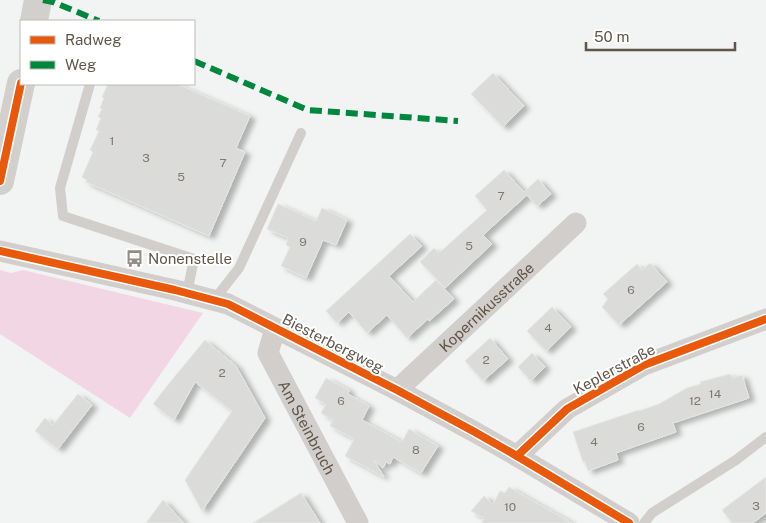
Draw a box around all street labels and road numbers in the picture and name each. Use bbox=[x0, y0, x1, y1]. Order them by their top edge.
street label: Kopernikusstraße bbox=[435, 259, 537, 355]
street label: Biesterbergweg bbox=[280, 310, 386, 376]
street label: Keplerstraße bbox=[570, 340, 658, 398]
street label: Am Steinbruch bbox=[275, 377, 339, 477]

